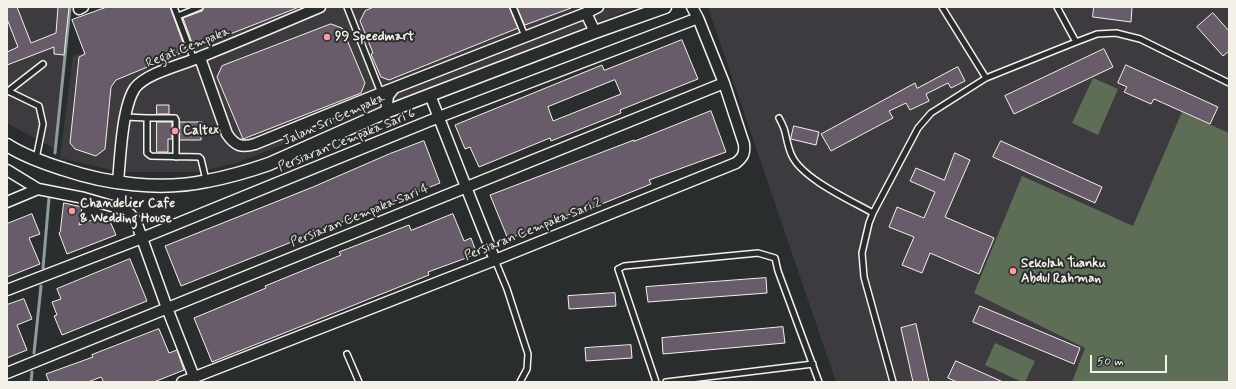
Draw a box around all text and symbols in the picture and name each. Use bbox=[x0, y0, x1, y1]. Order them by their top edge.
street label: Regat Cempaka bbox=[144, 24, 232, 72]
place label: 99 Speedmart bbox=[335, 29, 414, 45]
marker: 99 Speedmart bbox=[322, 32, 332, 42]
street label: Jalan Sri Cempaka bbox=[281, 91, 387, 149]
street label: Persiaran Cempaka Sari 6 bbox=[276, 106, 418, 176]
place label: Caltex bbox=[183, 123, 219, 139]
marker: Caltex bbox=[170, 126, 180, 136]
street label: Persiaran Cempaka Sari 4 bbox=[289, 181, 431, 251]
street label: Persiaran Cempaka Sari 2 bbox=[462, 195, 604, 265]
place label: Chandelier Cafe & Wedding House bbox=[80, 196, 175, 227]
marker: Chandelier Cafe & Wedding House bbox=[67, 206, 77, 216]
place label: Sekolah Tuanku Abdul Rahman bbox=[1021, 256, 1106, 287]
marker: Sekolah Tuanku Abdul Rahman bbox=[1008, 266, 1018, 276]
scale bar bbox=[1092, 347, 1169, 373]
text: 50 m bbox=[1097, 354, 1124, 370]

